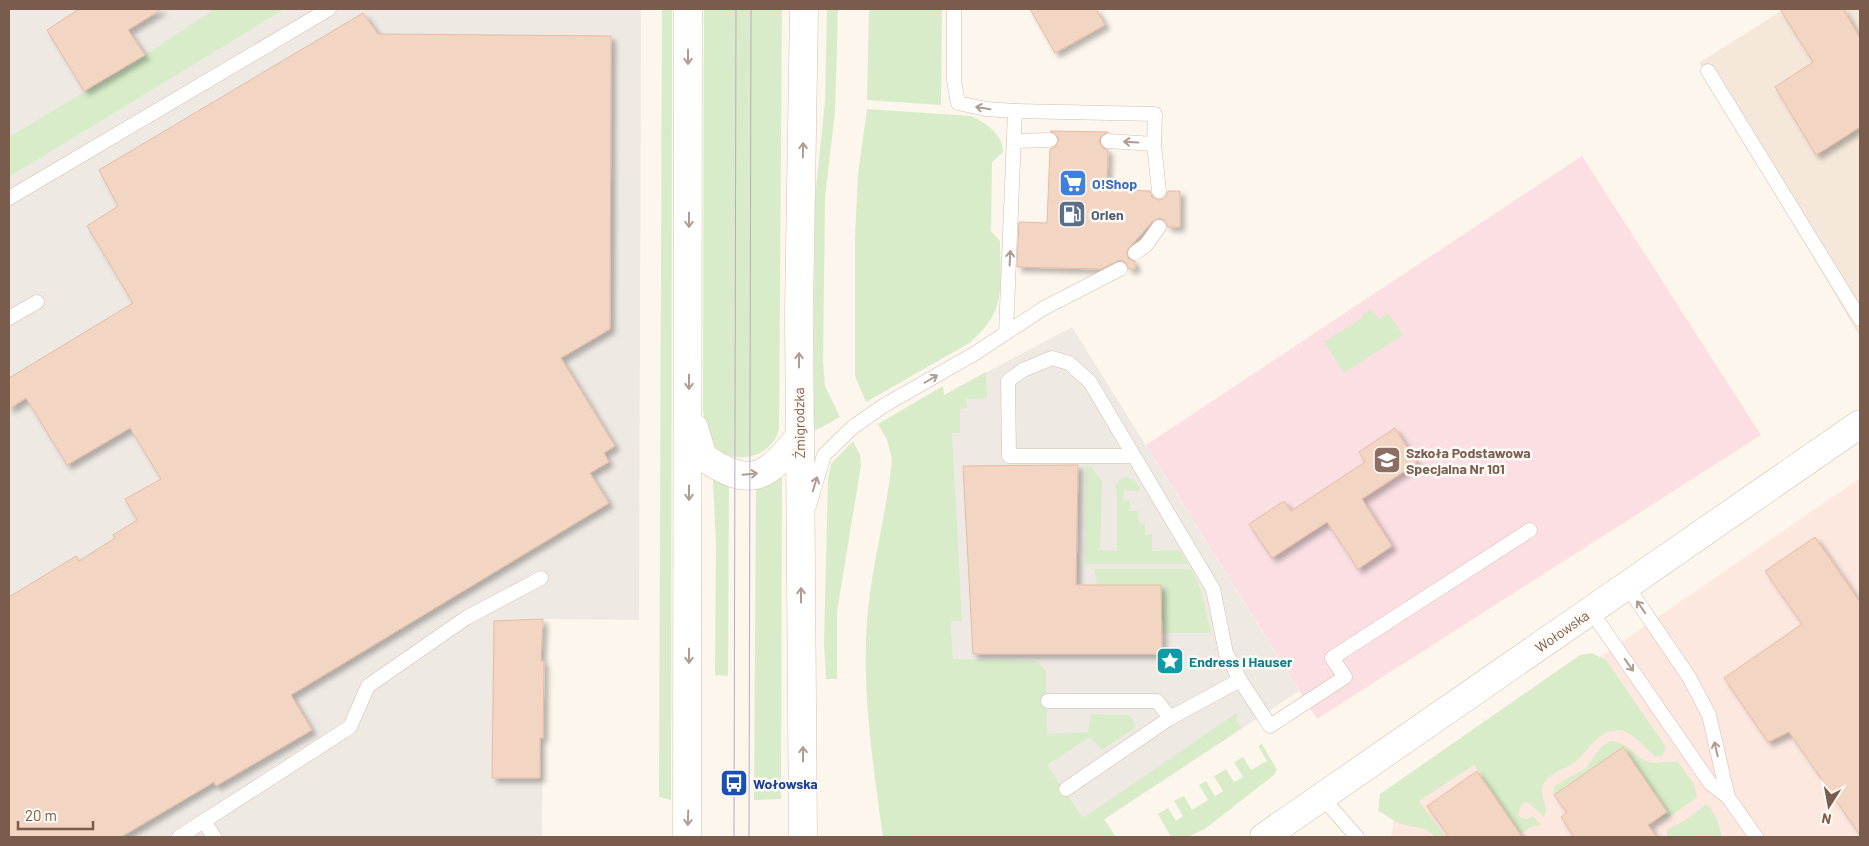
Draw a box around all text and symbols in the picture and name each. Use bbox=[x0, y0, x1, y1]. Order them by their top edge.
one-way arrow bbox=[683, 49, 693, 65]
one-way arrow bbox=[975, 102, 991, 112]
one-way arrow bbox=[1123, 138, 1139, 147]
one-way arrow bbox=[798, 143, 807, 159]
supermarket icon: O!Shop bbox=[1058, 168, 1088, 198]
place label: O!Shop bbox=[1092, 175, 1137, 192]
fuel station icon: Orlen bbox=[1057, 199, 1087, 229]
place label: Orlen bbox=[1091, 206, 1124, 223]
one-way arrow bbox=[684, 212, 694, 228]
one-way arrow bbox=[1005, 251, 1014, 267]
one-way arrow bbox=[794, 352, 804, 368]
one-way arrow bbox=[684, 374, 694, 390]
one-way arrow bbox=[923, 374, 938, 383]
street label: Żmigrodzka bbox=[790, 387, 808, 459]
place label: Szkoła Podstawowa Specjalna Nr 101 bbox=[1406, 444, 1531, 477]
school or university icon: Szkoła Podstawowa Specjalna Nr 101 bbox=[1372, 445, 1402, 475]
one-way arrow bbox=[741, 470, 757, 479]
one-way arrow bbox=[811, 477, 821, 493]
one-way arrow bbox=[684, 485, 694, 501]
one-way arrow bbox=[796, 588, 806, 604]
one-way arrow bbox=[1636, 600, 1646, 614]
street label: Wołowska bbox=[1532, 606, 1592, 656]
place icon: Endress i Hauser bbox=[1155, 646, 1185, 676]
one-way arrow bbox=[684, 648, 694, 664]
place label: Endress i Hauser bbox=[1189, 653, 1293, 670]
one-way arrow bbox=[1624, 658, 1634, 672]
one-way arrow bbox=[1711, 742, 1721, 758]
one-way arrow bbox=[798, 746, 807, 762]
bus stop icon: Wołowska bbox=[719, 768, 749, 798]
place label: Wołowska bbox=[753, 775, 818, 792]
north arrow bbox=[1804, 781, 1854, 831]
scale bar bbox=[18, 798, 92, 830]
text: 20 m bbox=[25, 806, 57, 824]
one-way arrow bbox=[683, 810, 693, 826]
text: N bbox=[1820, 810, 1833, 828]

